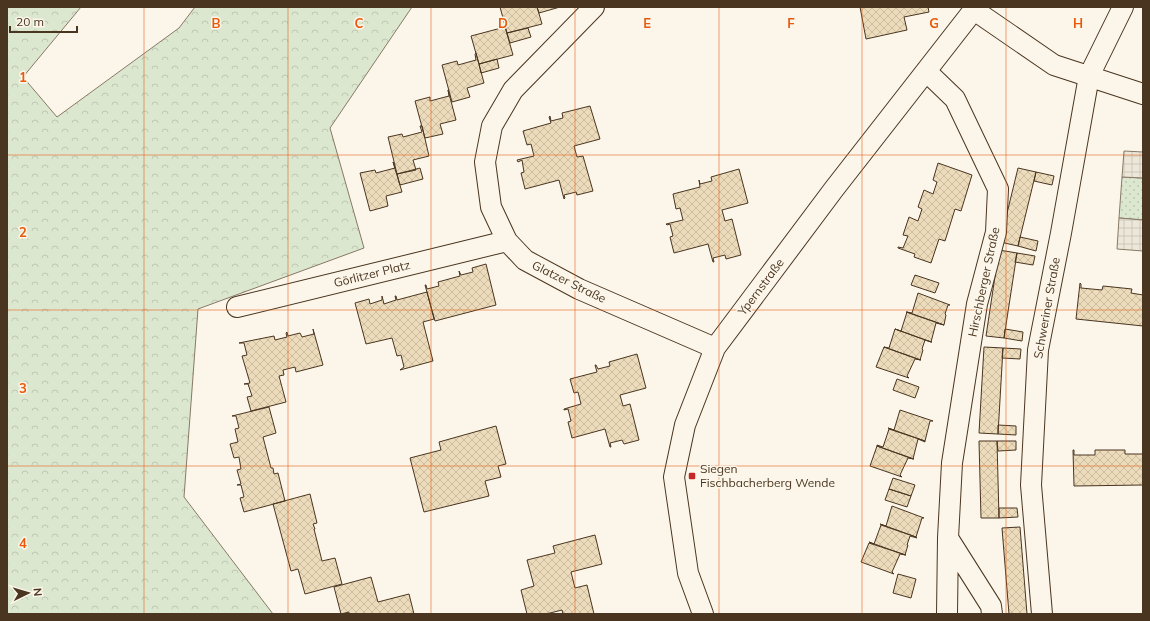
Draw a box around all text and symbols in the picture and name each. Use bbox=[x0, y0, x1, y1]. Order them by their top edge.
scale bar bbox=[10, 8, 77, 34]
text: 20 m bbox=[16, 14, 44, 29]
text: B bbox=[212, 15, 221, 31]
text: C bbox=[355, 15, 364, 31]
text: D bbox=[498, 15, 508, 31]
text: E bbox=[643, 15, 651, 31]
text: F bbox=[787, 15, 795, 31]
text: G bbox=[929, 15, 939, 31]
text: H bbox=[1073, 15, 1083, 31]
text: 1 bbox=[19, 69, 27, 85]
text: 2 bbox=[19, 224, 27, 240]
street label: Hirschberger Straße bbox=[965, 226, 1002, 338]
street label: Ypernstraße bbox=[734, 255, 787, 319]
street label: Schweriner Straße bbox=[1030, 256, 1063, 360]
street label: Görlitzer Platz bbox=[332, 257, 412, 290]
street label: Glatzer Straße bbox=[530, 257, 609, 306]
text: 3 bbox=[19, 380, 27, 396]
place label: Siegen Fischbacherberg Wende bbox=[700, 461, 835, 490]
marker: Siegen Fischbacherberg Wende bbox=[687, 471, 697, 481]
text: 4 bbox=[19, 535, 27, 551]
north arrow bbox=[8, 573, 48, 613]
text: N bbox=[31, 587, 45, 597]

